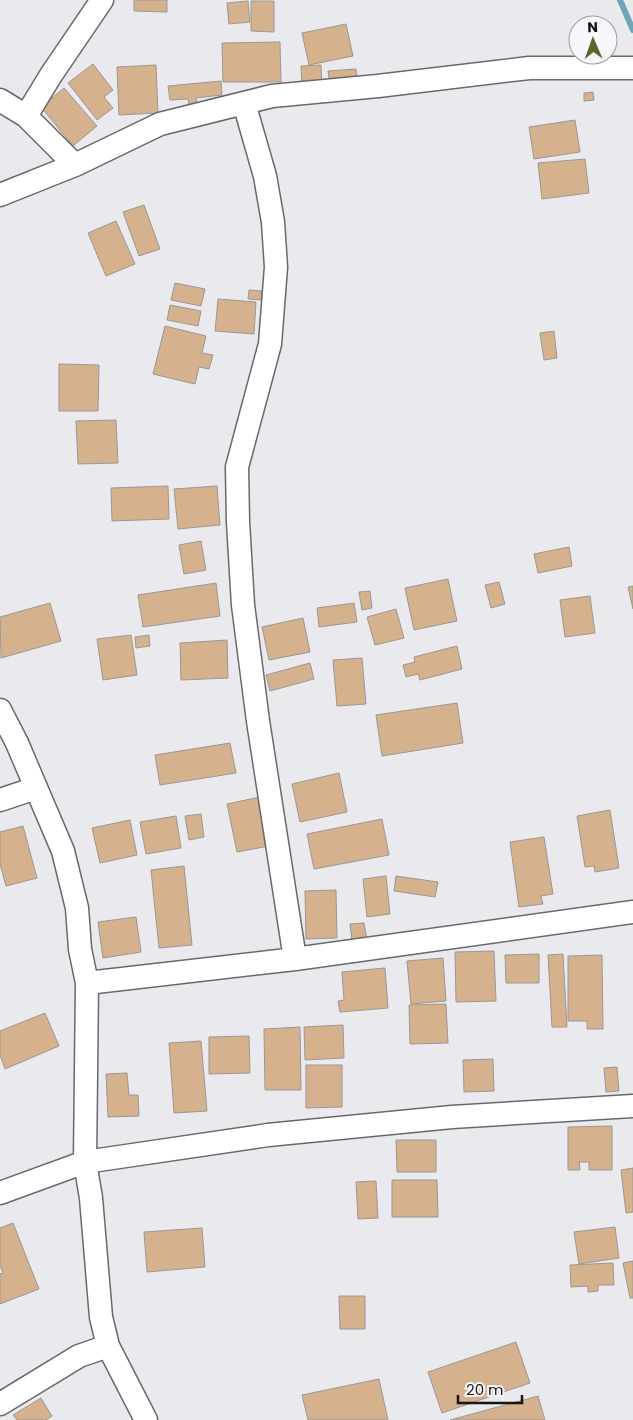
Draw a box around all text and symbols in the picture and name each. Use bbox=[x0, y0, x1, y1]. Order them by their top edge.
north arrow bbox=[568, 15, 618, 65]
text: N bbox=[587, 17, 598, 37]
scale bar bbox=[458, 1372, 522, 1404]
text: 20 m bbox=[466, 1379, 504, 1400]

